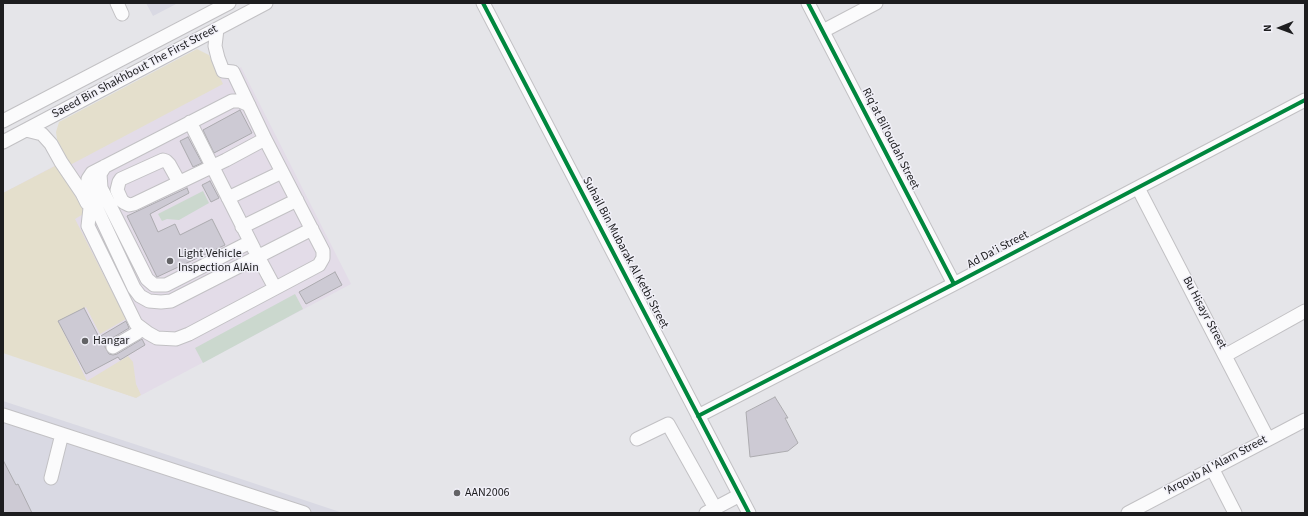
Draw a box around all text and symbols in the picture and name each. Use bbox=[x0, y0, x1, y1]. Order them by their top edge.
north arrow bbox=[1260, 8, 1300, 48]
street label: Saeed Bin Shakhbout The First Street bbox=[50, 22, 220, 122]
text: N bbox=[1260, 24, 1275, 32]
street label: Riq'at Bil'oudah Street bbox=[858, 86, 922, 192]
street label: Suhail Bin Mubarak Al Ketbi Street bbox=[579, 175, 671, 331]
street label: Ad Da'i Street bbox=[965, 228, 1031, 272]
place label: Light Vehicle Inspection AlAin bbox=[178, 247, 259, 275]
marker: Light Vehicle Inspection AlAin bbox=[165, 256, 175, 266]
street label: Bu Hisayr Street bbox=[1179, 274, 1229, 352]
place label: Hangar bbox=[93, 334, 130, 348]
marker: Hangar bbox=[80, 336, 90, 346]
street label: 'Arqoub Al 'Alam Street bbox=[1162, 433, 1270, 499]
place label: AAN2006 bbox=[465, 486, 510, 500]
marker: AAN2006 bbox=[452, 488, 462, 498]

